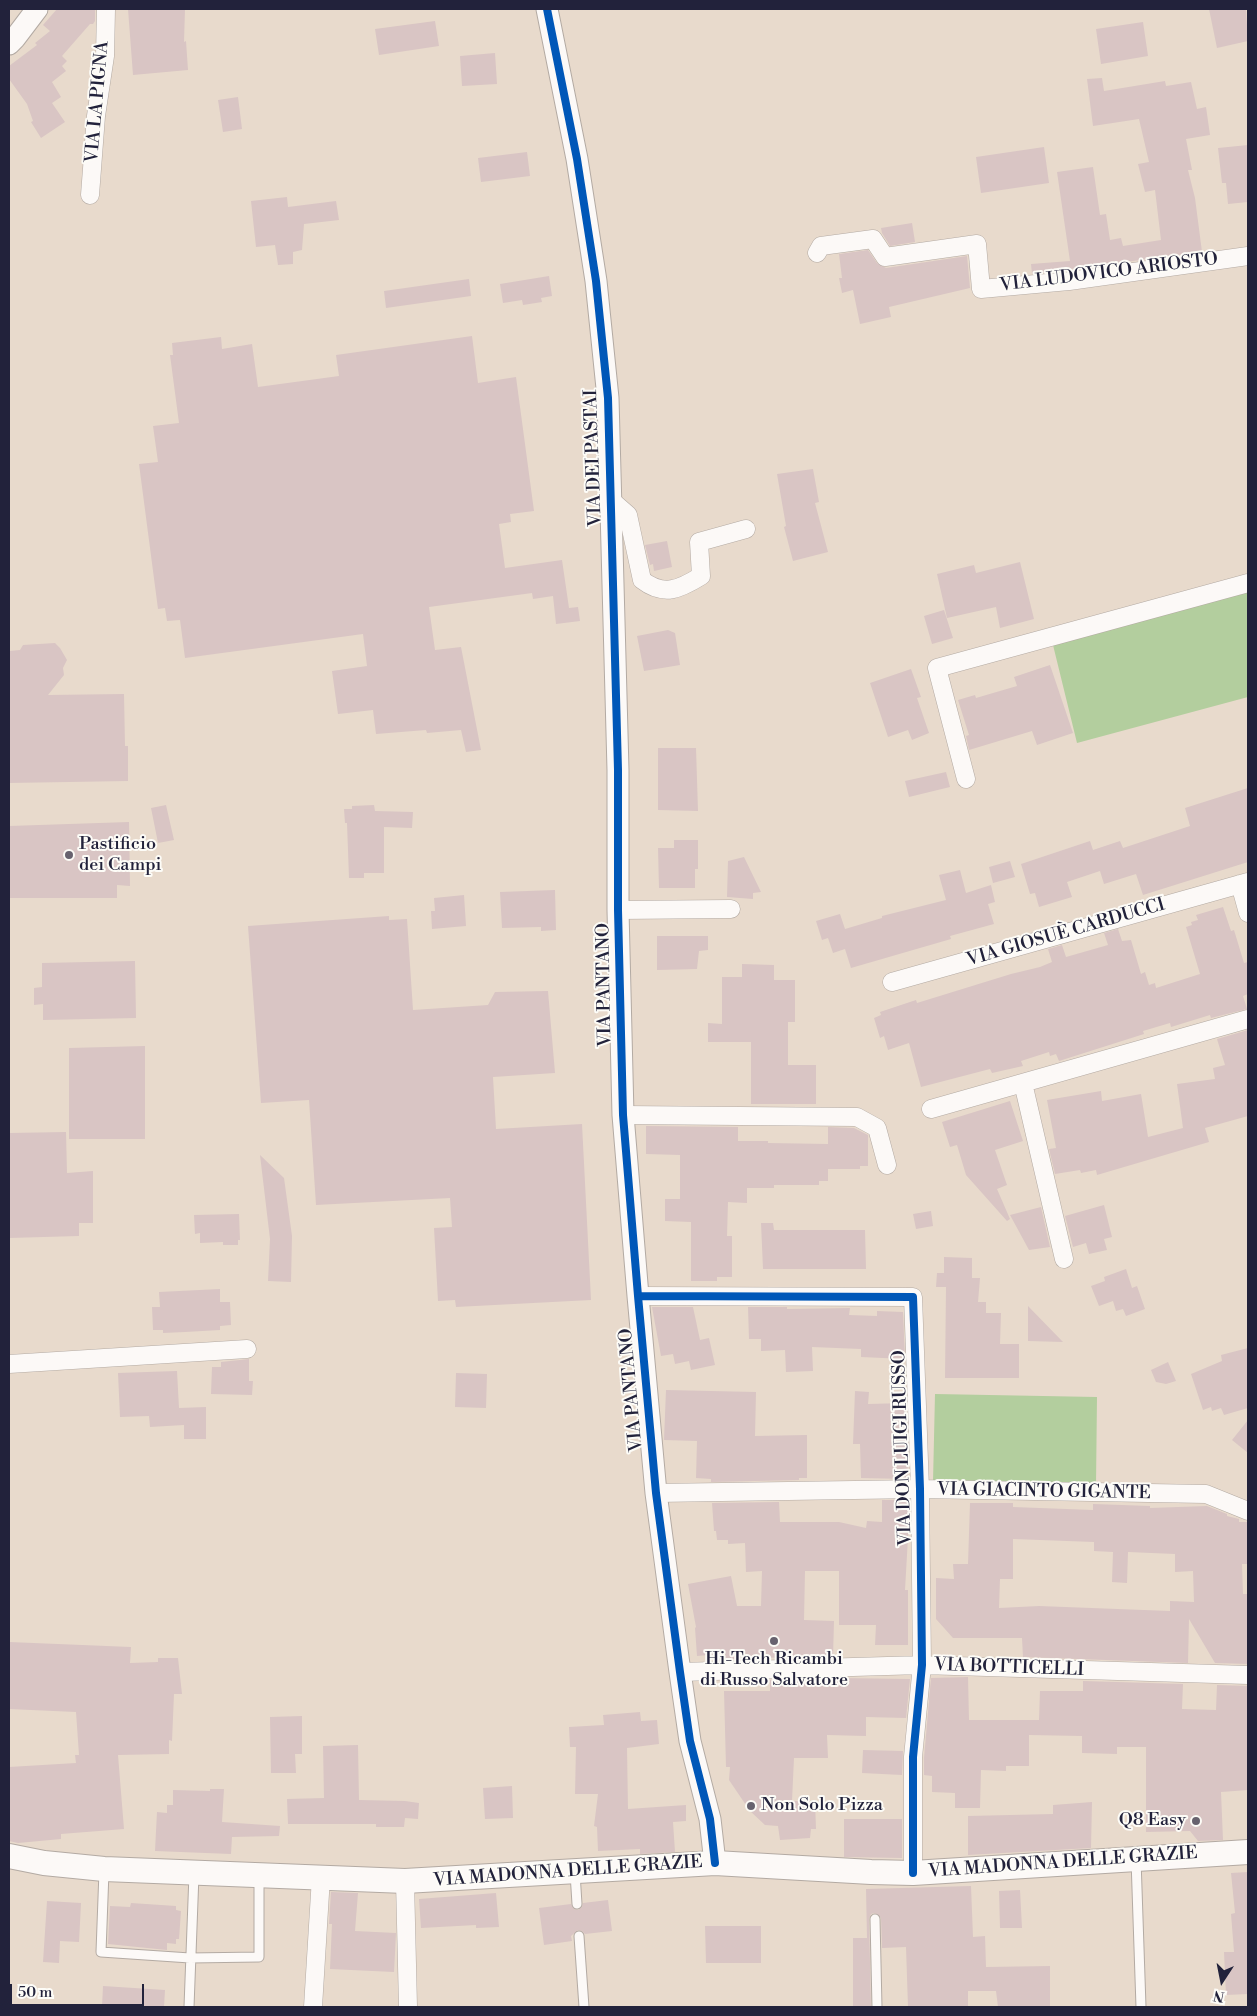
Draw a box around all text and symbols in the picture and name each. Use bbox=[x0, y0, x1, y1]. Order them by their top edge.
street label: VIA LA PIGNA bbox=[82, 40, 114, 164]
street label: VIA LUDOVICO ARIOSTO bbox=[999, 249, 1219, 297]
street label: VIA DEI PASTAI bbox=[581, 389, 607, 527]
place label: Pastificio dei Campi bbox=[79, 834, 161, 876]
marker: Pastificio dei Campi bbox=[63, 849, 75, 861]
street label: VIA GIOSUÈ CARDUCCI bbox=[964, 894, 1168, 972]
street label: VIA PANTANO bbox=[593, 923, 617, 1047]
street label: VIA PANTANO bbox=[616, 1327, 648, 1453]
street label: VIA DON LUIGI RUSSO bbox=[889, 1350, 917, 1546]
street label: VIA GIACINTO GIGANTE bbox=[937, 1479, 1151, 1505]
marker: Hi-Tech Ricambi di Russo Salvatore bbox=[768, 1635, 780, 1647]
place label: Hi-Tech Ricambi di Russo Salvatore bbox=[700, 1649, 848, 1692]
street label: VIA BOTTICELLI bbox=[934, 1655, 1084, 1681]
place label: Non Solo Pizza bbox=[761, 1795, 883, 1817]
marker: Non Solo Pizza bbox=[745, 1800, 757, 1812]
place label: Q8 Easy bbox=[1119, 1810, 1186, 1832]
marker: Q8 Easy bbox=[1190, 1815, 1202, 1827]
street label: VIA MADONNA DELLE GRAZIE bbox=[928, 1843, 1198, 1883]
street label: VIA MADONNA DELLE GRAZIE bbox=[433, 1852, 703, 1892]
north arrow bbox=[1197, 1956, 1247, 2006]
scale bar bbox=[12, 1974, 146, 2006]
text: 50 m bbox=[18, 1983, 52, 2002]
text: N bbox=[1212, 1986, 1226, 2006]

